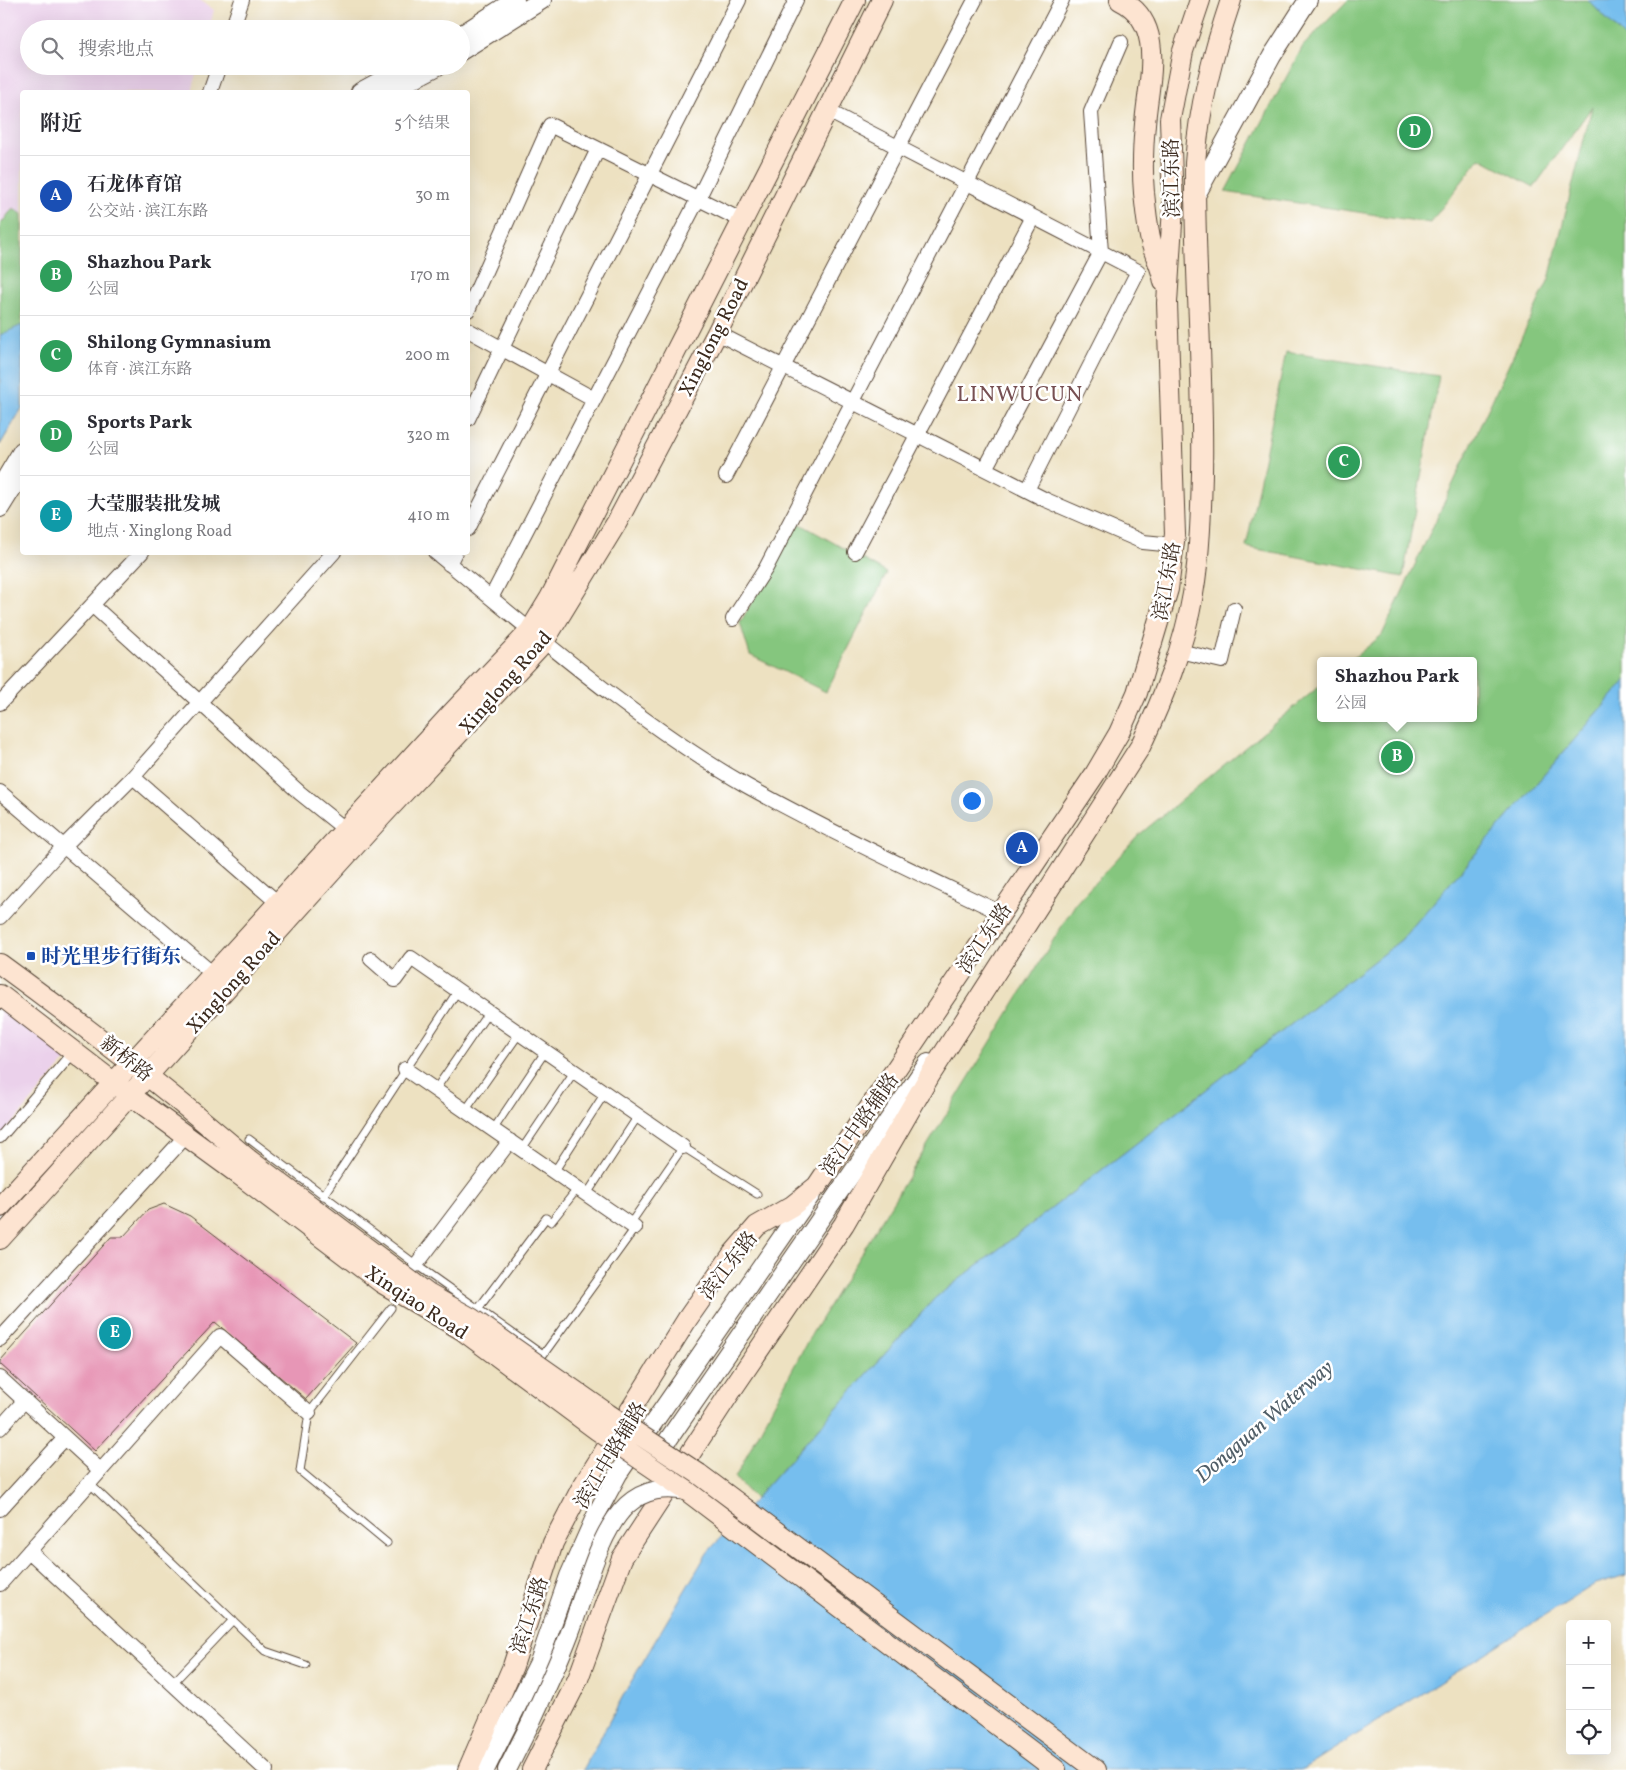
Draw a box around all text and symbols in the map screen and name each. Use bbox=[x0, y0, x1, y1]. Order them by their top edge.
search box bbox=[20, 20, 470, 75]
icon: search bbox=[38, 34, 66, 62]
text: 搜索地点 bbox=[78, 37, 154, 63]
text: 附近 bbox=[40, 110, 82, 139]
text: 5个结果 bbox=[394, 113, 450, 135]
pin: D bbox=[1399, 113, 1431, 151]
street label: 滨江东路 bbox=[1158, 138, 1188, 218]
text: 石龙体育馆 bbox=[87, 172, 182, 198]
text: A bbox=[50, 185, 62, 207]
text: 30 m bbox=[415, 185, 450, 207]
text: 公交站 · 滨江东路 bbox=[87, 201, 209, 223]
text: Shazhou Park bbox=[87, 250, 211, 276]
text: B bbox=[51, 265, 61, 287]
text: 170 m bbox=[410, 265, 450, 287]
street label: Xinglong Road bbox=[673, 274, 757, 402]
text: 公园 bbox=[87, 279, 119, 301]
text: Shilong Gymnasium bbox=[87, 330, 271, 356]
text: C bbox=[51, 345, 61, 367]
text: 200 m bbox=[405, 345, 450, 367]
text: 体育 · 滨江东路 bbox=[87, 359, 193, 381]
district label: LINWUCUN bbox=[957, 380, 1083, 411]
text: Sports Park bbox=[87, 410, 192, 436]
text: D bbox=[50, 425, 62, 447]
text: 320 m bbox=[406, 425, 450, 447]
text: 公园 bbox=[87, 439, 119, 461]
pin: C bbox=[1328, 443, 1360, 481]
text: 大莹服装批发城 bbox=[87, 492, 220, 518]
text: E bbox=[51, 505, 61, 527]
text: 410 m bbox=[407, 505, 450, 527]
text: 地点 · Xinglong Road bbox=[87, 521, 232, 543]
street label: 滨江东路 bbox=[1147, 540, 1189, 623]
street label: Xinglong Road bbox=[453, 625, 560, 741]
popup bbox=[1317, 657, 1477, 722]
text: Shazhou Park bbox=[1335, 664, 1459, 690]
text: 公园 bbox=[1335, 693, 1367, 715]
pin: B bbox=[1381, 738, 1413, 776]
your location bbox=[959, 788, 985, 814]
pin: A bbox=[1006, 829, 1038, 867]
street label: 滨江东路 bbox=[952, 898, 1020, 980]
street label: Xinglong Road bbox=[181, 926, 288, 1041]
place label: 时光里步行街东 bbox=[41, 944, 181, 972]
marker: 时光里步行街东 bbox=[25, 950, 37, 962]
street label: 新桥路 bbox=[94, 1030, 158, 1089]
street label: 滨江中路辅路 bbox=[815, 1068, 907, 1182]
street label: 滨江东路 bbox=[694, 1226, 765, 1306]
street label: Xinqiao Road bbox=[359, 1260, 473, 1348]
pin: E bbox=[99, 1314, 131, 1352]
water label: Dongguan Waterway bbox=[1190, 1354, 1341, 1490]
street label: 滨江中路辅路 bbox=[569, 1397, 655, 1515]
street label: 滨江东路 bbox=[505, 1573, 557, 1658]
map controls bbox=[1566, 1620, 1611, 1755]
button: + bbox=[1566, 1620, 1611, 1665]
button: − bbox=[1566, 1665, 1611, 1710]
button: locate bbox=[1566, 1710, 1611, 1755]

